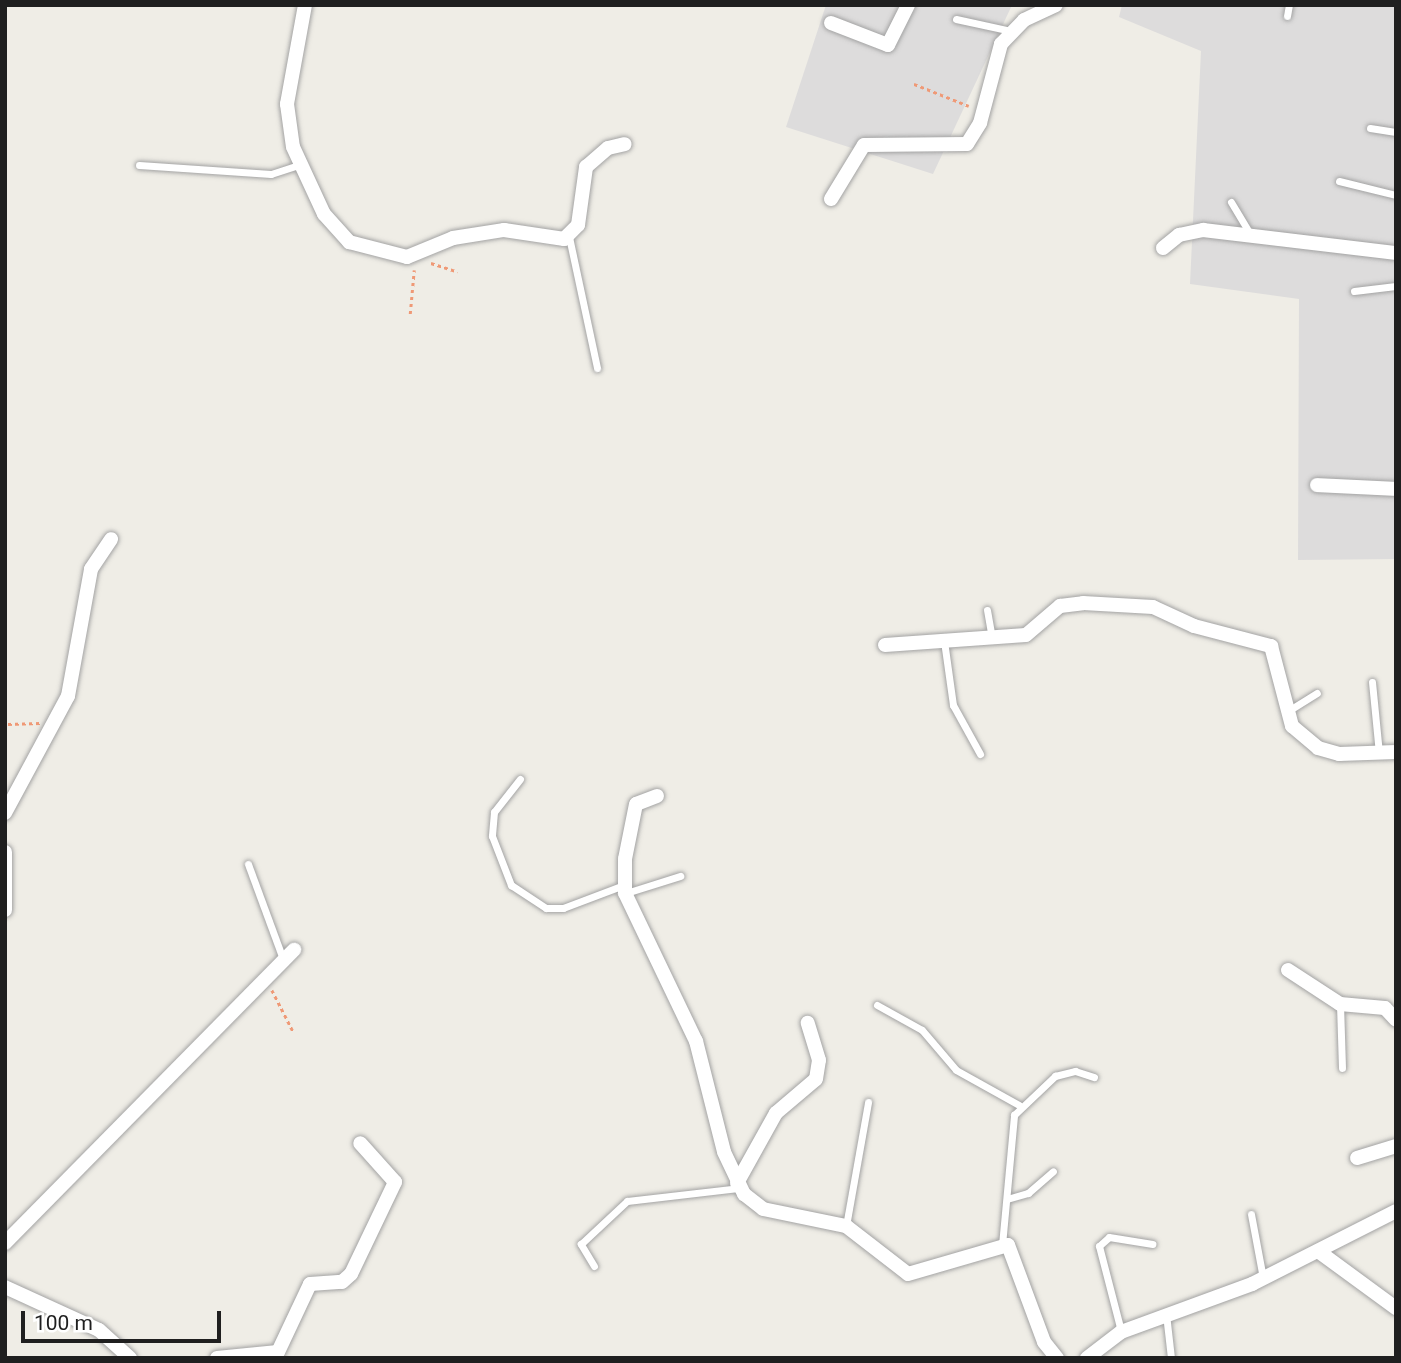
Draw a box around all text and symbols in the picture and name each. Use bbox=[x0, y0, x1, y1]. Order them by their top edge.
scale bar bbox=[24, 1296, 224, 1340]
text: 100 m bbox=[34, 1311, 93, 1335]

